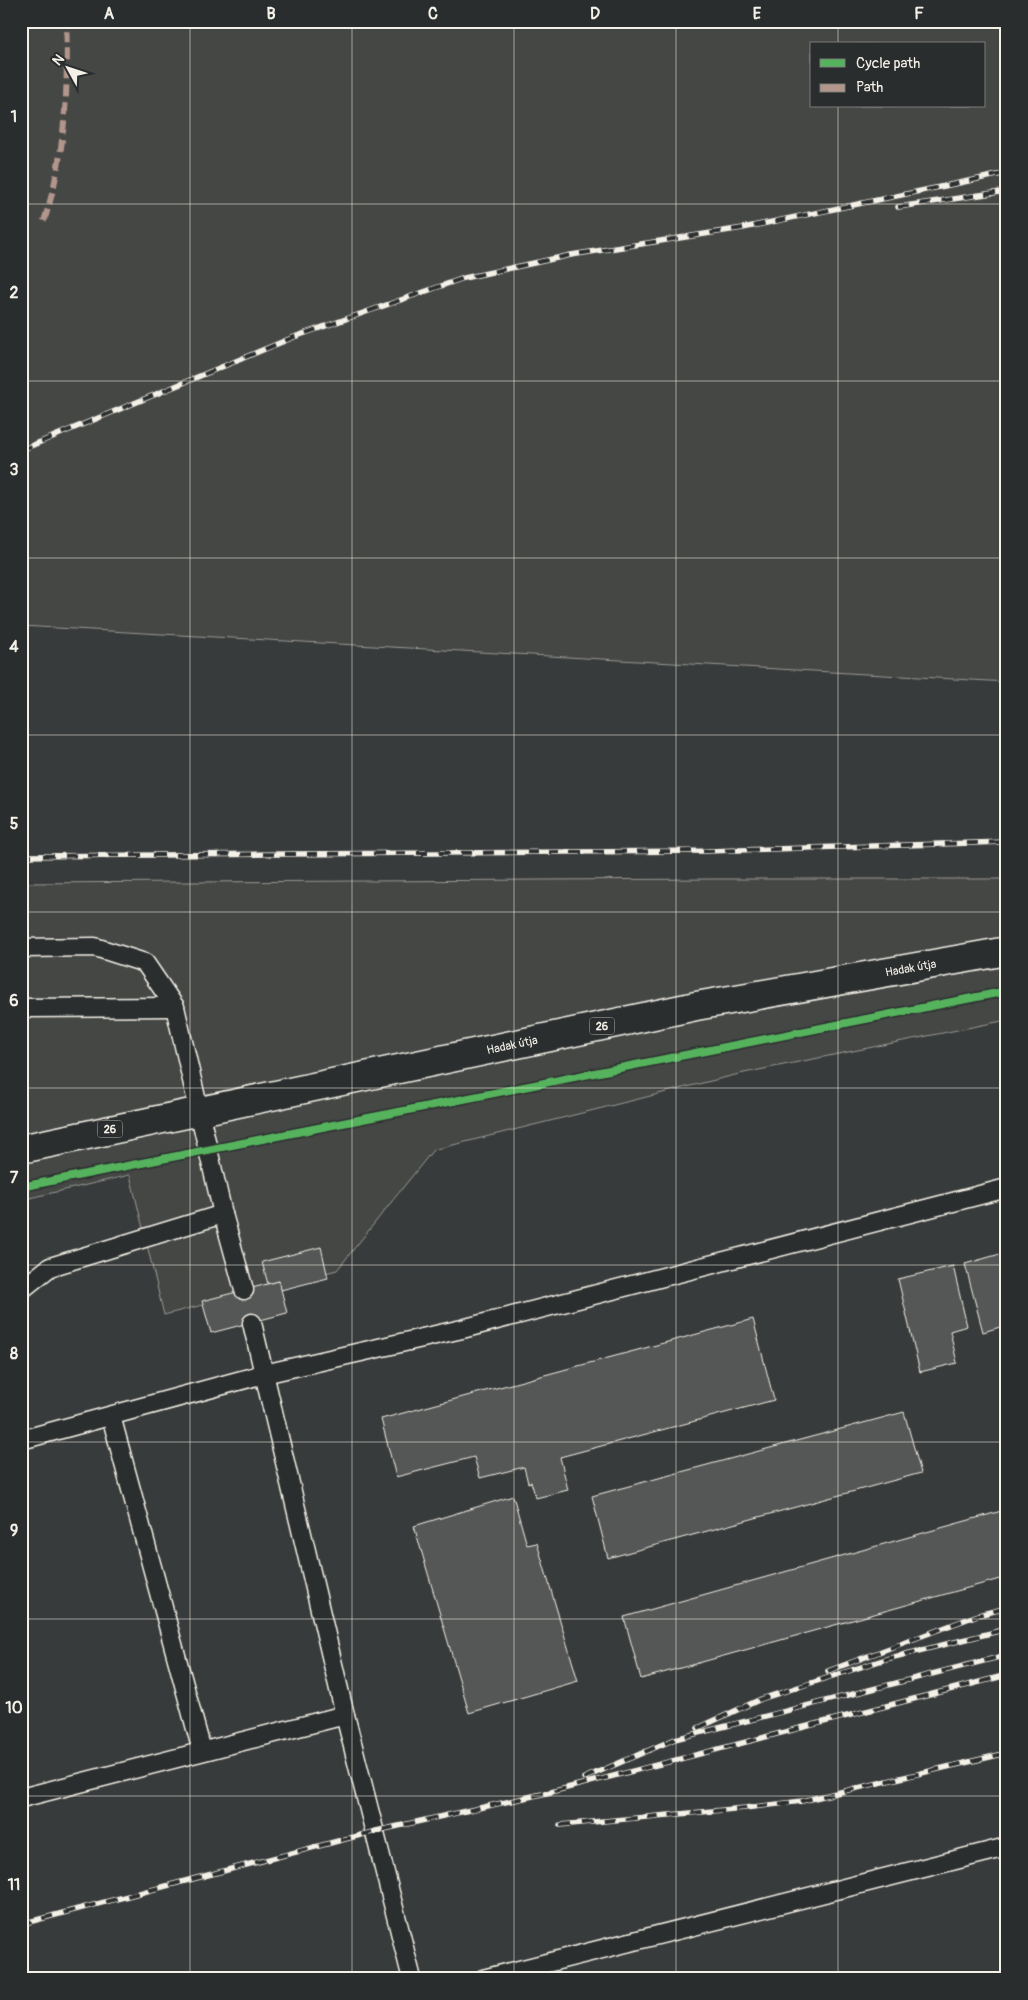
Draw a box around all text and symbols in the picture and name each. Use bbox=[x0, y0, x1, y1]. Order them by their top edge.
text: A bbox=[104, 4, 115, 24]
text: B bbox=[266, 4, 276, 24]
text: C bbox=[428, 4, 438, 24]
text: D bbox=[590, 4, 600, 24]
text: E bbox=[753, 4, 762, 24]
text: F bbox=[914, 4, 924, 24]
north arrow bbox=[42, 42, 92, 92]
legend bbox=[810, 42, 986, 108]
text: N bbox=[49, 51, 68, 69]
text: Cycle path bbox=[856, 54, 920, 73]
text: Path bbox=[856, 78, 883, 97]
text: 1 bbox=[11, 107, 17, 127]
text: 2 bbox=[10, 283, 19, 303]
text: 3 bbox=[10, 460, 19, 480]
text: 4 bbox=[9, 637, 19, 657]
text: 5 bbox=[10, 814, 19, 834]
street label: Hadak útja bbox=[884, 957, 938, 980]
text: 6 bbox=[9, 991, 19, 1011]
road number: 26 bbox=[590, 1018, 614, 1034]
street label: Hadak útja bbox=[485, 1033, 539, 1058]
road number: 26 bbox=[98, 1120, 122, 1138]
text: 7 bbox=[10, 1168, 19, 1188]
text: 8 bbox=[10, 1344, 18, 1364]
text: 9 bbox=[10, 1521, 18, 1541]
text: 10 bbox=[5, 1698, 23, 1718]
text: 11 bbox=[8, 1875, 20, 1895]

